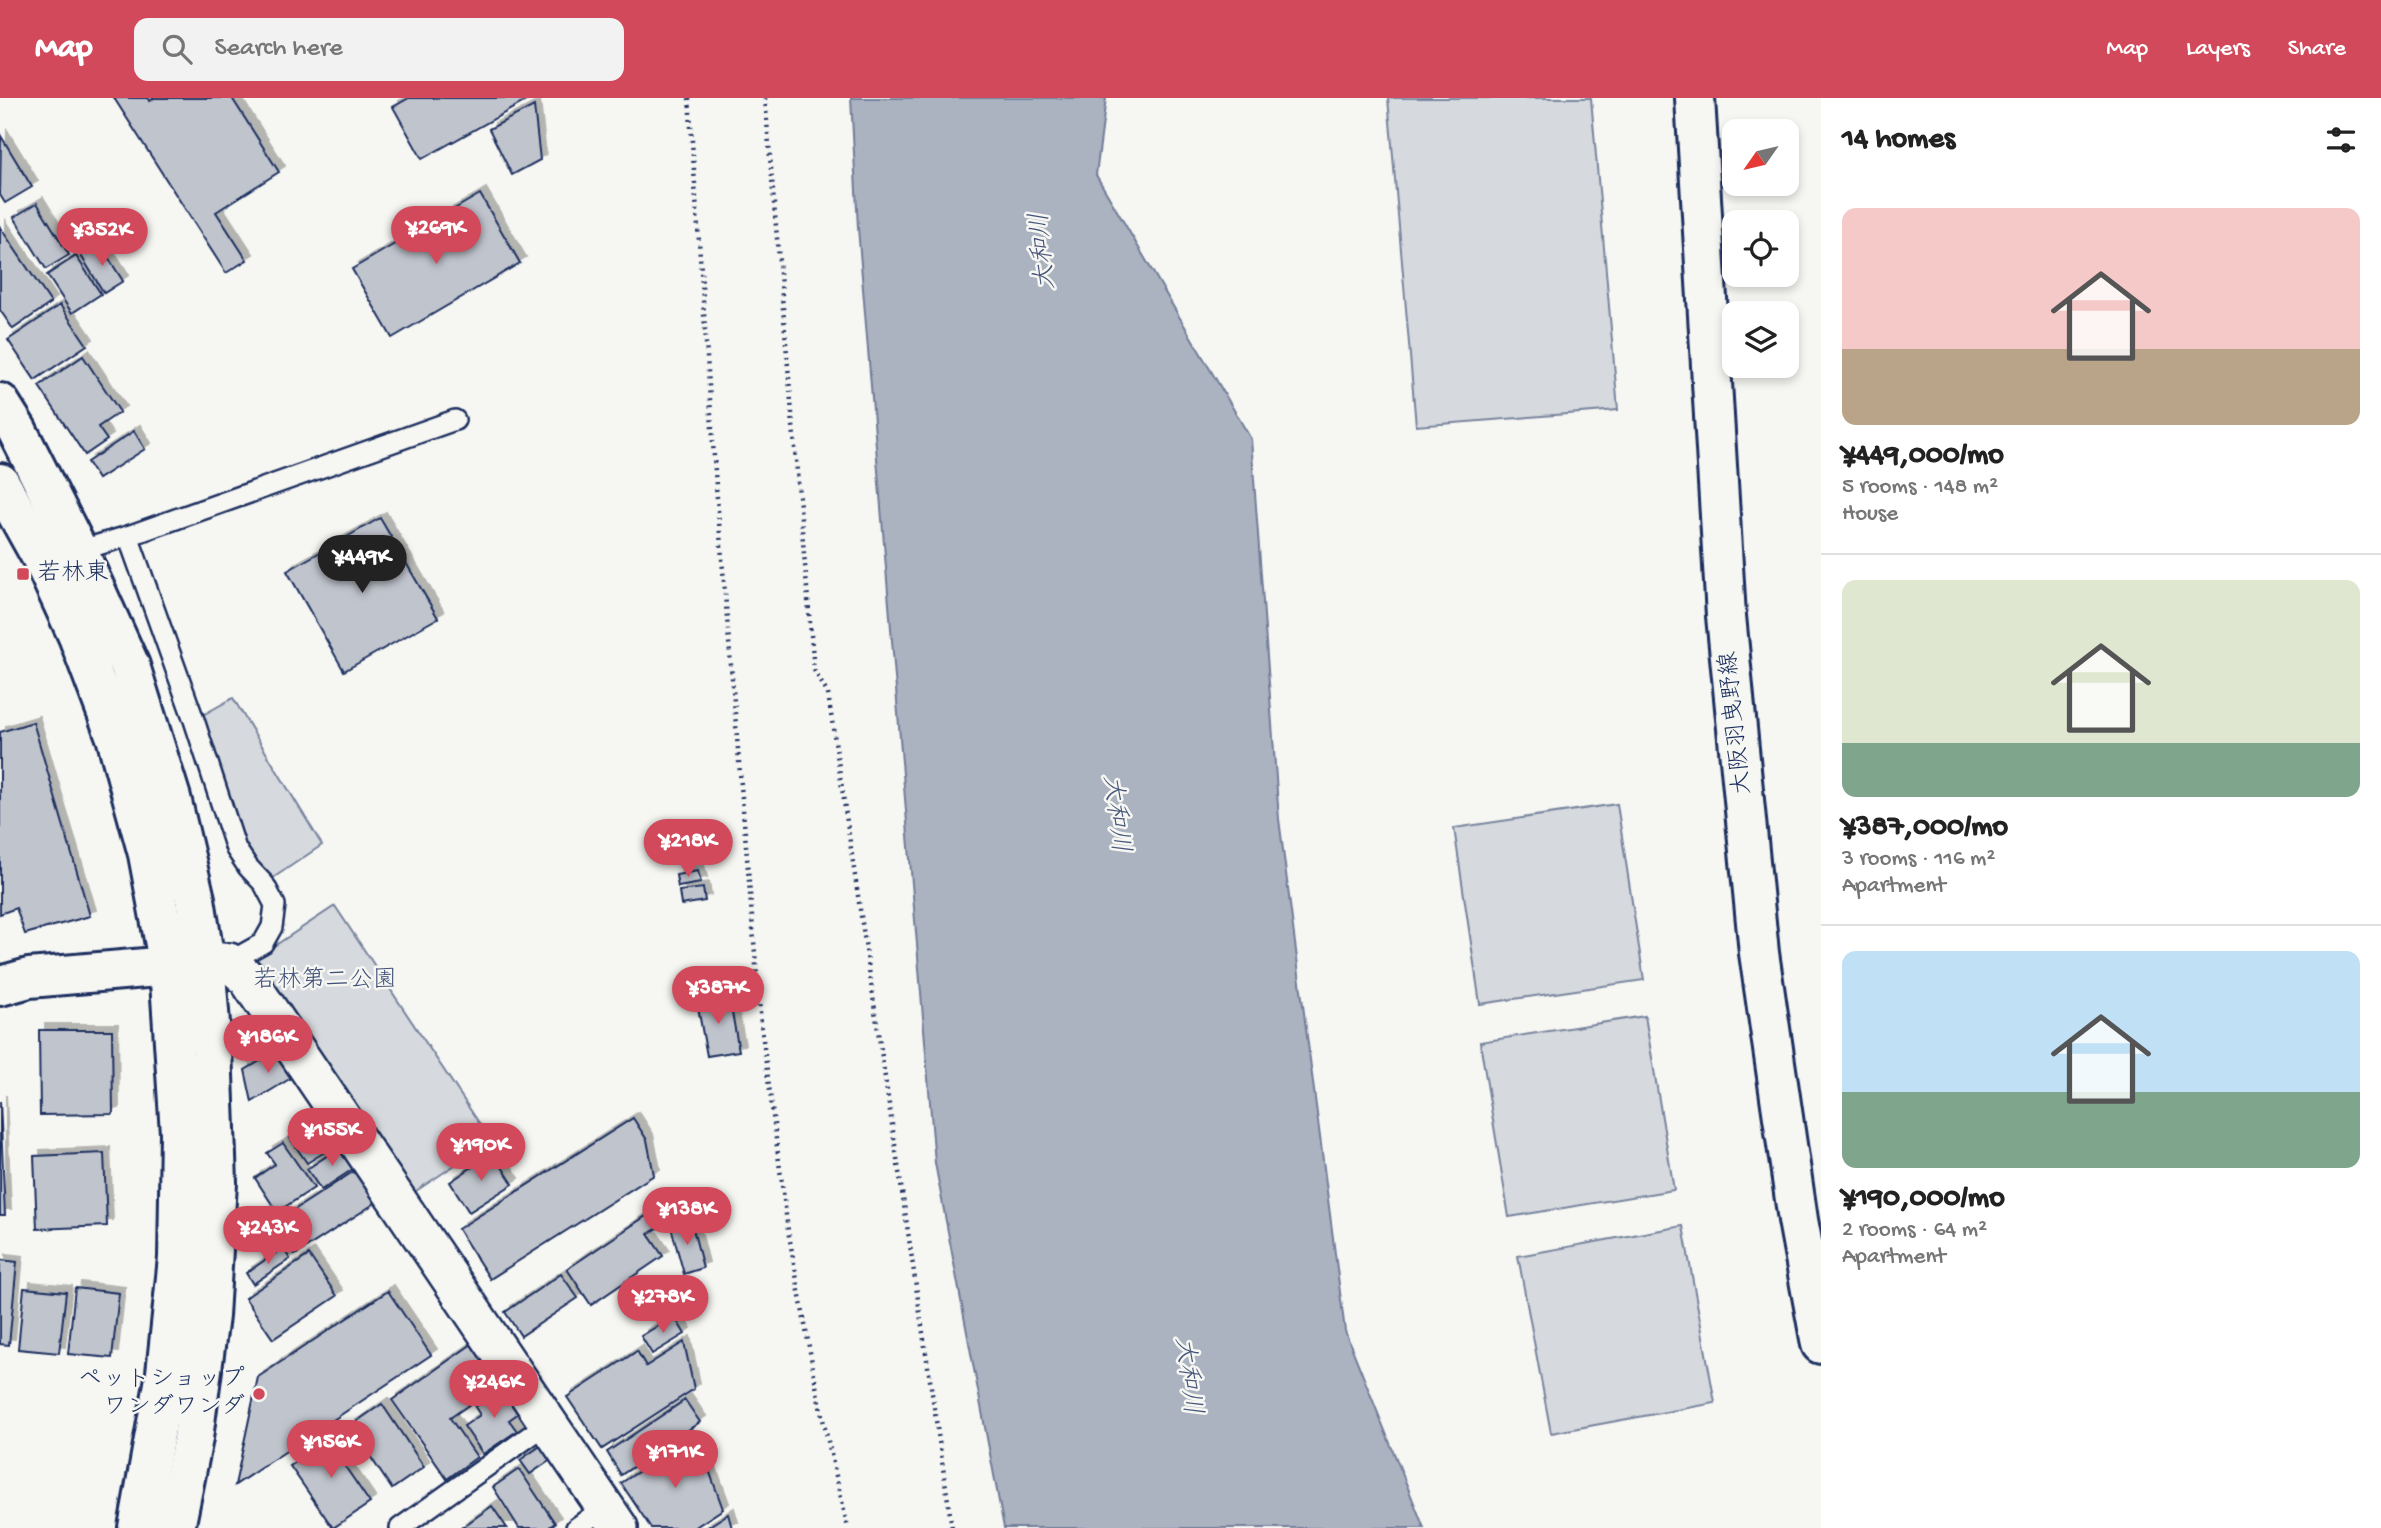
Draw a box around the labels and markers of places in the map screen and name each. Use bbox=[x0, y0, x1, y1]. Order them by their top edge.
pin: ¥269K bbox=[387, 206, 485, 266]
pin: ¥352K bbox=[53, 208, 151, 268]
pin: ¥449K bbox=[313, 536, 411, 595]
place label: 若林東 bbox=[37, 559, 109, 589]
marker: 若林東 bbox=[15, 566, 31, 582]
pin: ¥218K bbox=[639, 820, 737, 879]
pin: ¥387K bbox=[669, 967, 767, 1026]
pin: ¥186K bbox=[219, 1016, 317, 1075]
pin: ¥155K bbox=[283, 1108, 381, 1168]
pin: ¥190K bbox=[432, 1124, 530, 1183]
pin: ¥138K bbox=[638, 1188, 736, 1247]
pin: ¥243K bbox=[219, 1206, 317, 1266]
pin: ¥278K bbox=[614, 1276, 712, 1335]
pin: ¥246K bbox=[445, 1360, 543, 1420]
place label: ペットショップ ワンダワンダ bbox=[78, 1365, 245, 1423]
marker: ペットショップ ワンダワンダ bbox=[251, 1386, 267, 1402]
pin: ¥156K bbox=[282, 1420, 380, 1480]
pin: ¥171K bbox=[626, 1430, 724, 1490]

